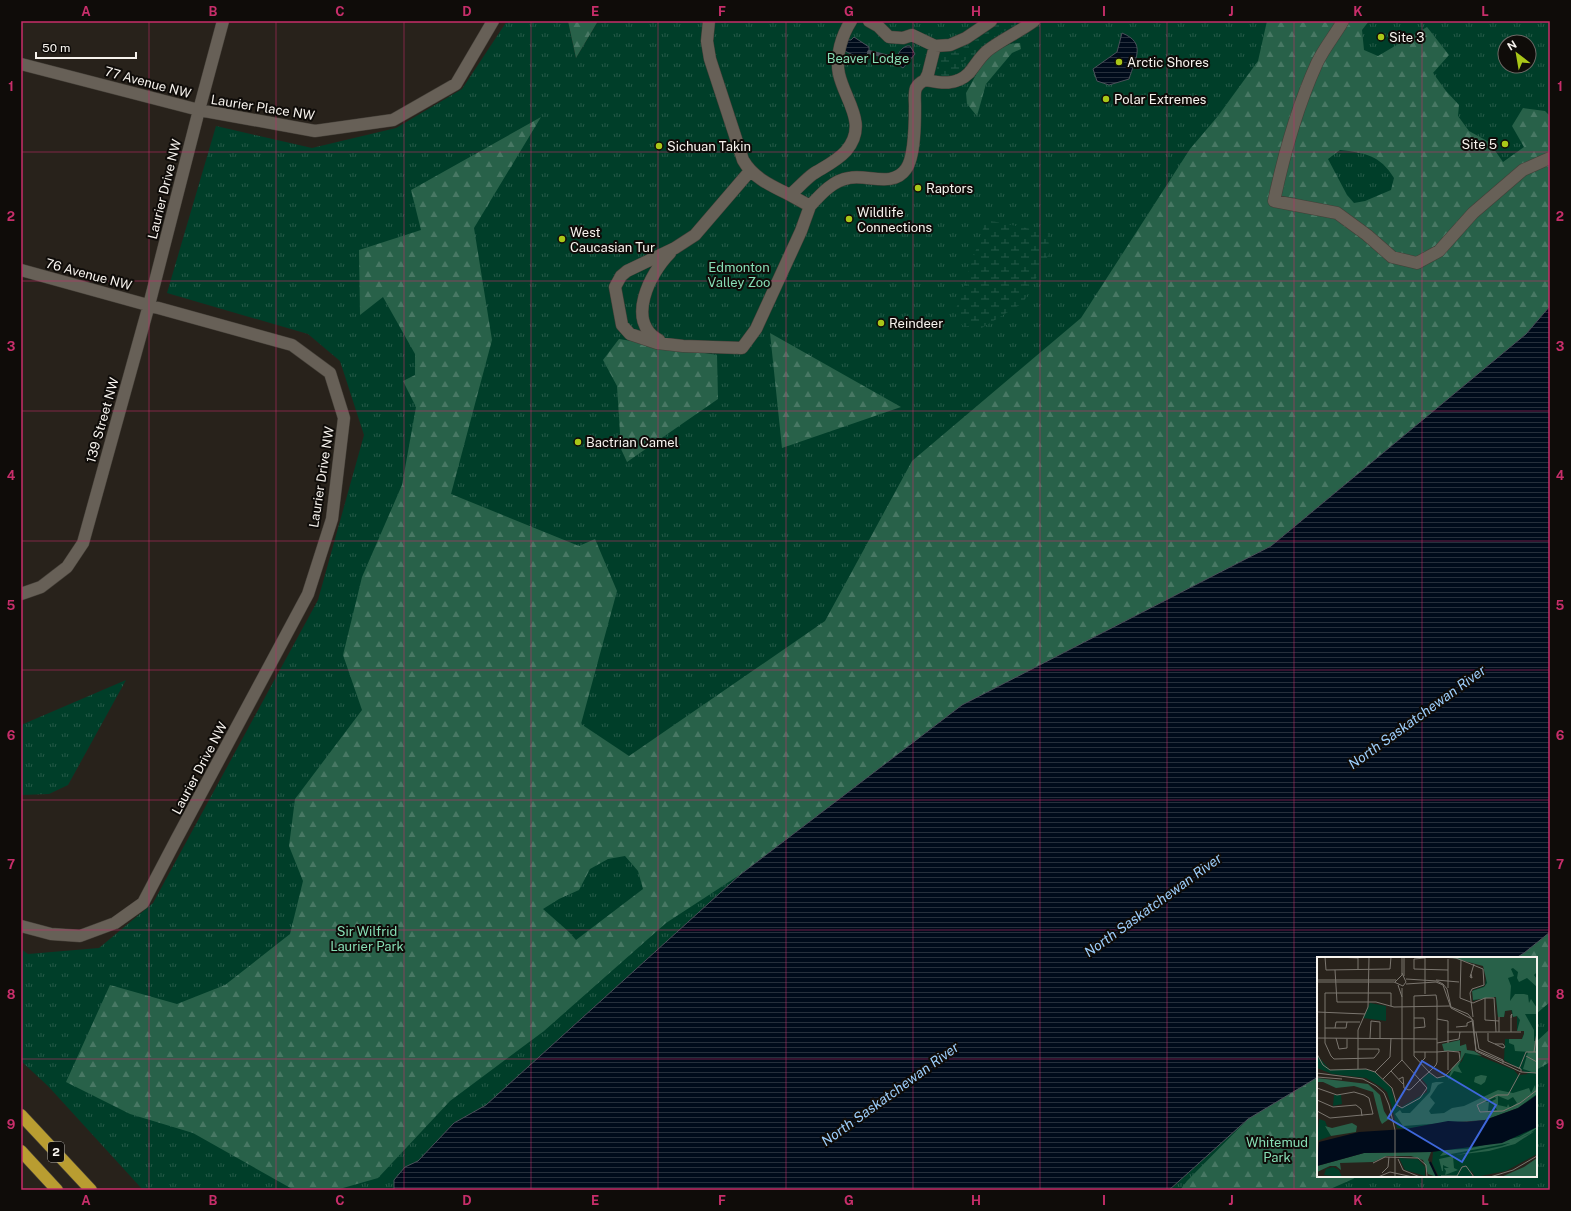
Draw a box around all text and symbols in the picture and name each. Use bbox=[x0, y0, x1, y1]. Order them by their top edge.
text: A bbox=[81, 4, 91, 19]
text: B bbox=[209, 4, 218, 19]
text: C bbox=[335, 4, 345, 19]
text: D bbox=[462, 4, 472, 19]
text: E bbox=[591, 4, 599, 19]
text: F bbox=[718, 4, 726, 19]
text: G bbox=[844, 4, 854, 19]
text: H bbox=[971, 4, 981, 19]
text: I bbox=[1102, 4, 1106, 19]
text: J bbox=[1228, 4, 1234, 19]
text: K bbox=[1353, 4, 1363, 19]
text: L bbox=[1481, 4, 1489, 19]
place label: Site 3 bbox=[1389, 30, 1424, 45]
marker: Site 3 bbox=[1376, 32, 1386, 42]
scale bar bbox=[36, 34, 136, 60]
north arrow bbox=[1497, 34, 1537, 74]
text: N bbox=[1505, 38, 1519, 53]
text: 50 m bbox=[42, 41, 70, 55]
park label: Beaver Lodge bbox=[827, 51, 909, 66]
place label: Arctic Shores bbox=[1127, 55, 1209, 70]
marker: Arctic Shores bbox=[1114, 57, 1124, 67]
street label: 77 Avenue NW bbox=[103, 64, 193, 101]
text: 1 bbox=[8, 79, 14, 94]
text: 1 bbox=[1557, 79, 1563, 94]
street label: Laurier Place NW bbox=[210, 92, 317, 123]
place label: Polar Extremes bbox=[1114, 92, 1206, 107]
marker: Polar Extremes bbox=[1101, 94, 1111, 104]
street label: Laurier Drive NW bbox=[145, 137, 184, 241]
place label: Site 5 bbox=[1461, 137, 1497, 152]
place label: Sichuan Takin bbox=[667, 139, 751, 154]
marker: Site 5 bbox=[1500, 139, 1510, 149]
marker: Sichuan Takin bbox=[654, 141, 664, 151]
place label: Raptors bbox=[926, 181, 973, 196]
marker: Raptors bbox=[913, 183, 923, 193]
place label: Wildlife Connections bbox=[857, 205, 932, 235]
text: 2 bbox=[7, 209, 15, 224]
text: 2 bbox=[1556, 209, 1564, 224]
marker: Wildlife Connections bbox=[844, 214, 854, 224]
place label: West Caucasian Tur bbox=[570, 225, 655, 255]
marker: West Caucasian Tur bbox=[557, 234, 567, 244]
street label: 76 Avenue NW bbox=[44, 256, 134, 293]
park label: Edmonton Valley Zoo bbox=[708, 260, 770, 290]
place label: Reindeer bbox=[889, 316, 943, 331]
marker: Reindeer bbox=[876, 318, 886, 328]
text: 3 bbox=[7, 339, 16, 354]
text: 3 bbox=[1556, 339, 1565, 354]
street label: 139 Street NW bbox=[83, 375, 122, 465]
street label: Laurier Drive NW bbox=[306, 425, 337, 529]
place label: Bactrian Camel bbox=[586, 435, 679, 450]
marker: Bactrian Camel bbox=[573, 437, 583, 447]
text: 4 bbox=[7, 468, 16, 483]
text: 4 bbox=[1556, 468, 1565, 483]
text: 5 bbox=[7, 598, 16, 613]
text: 5 bbox=[1556, 598, 1565, 613]
water label: North Saskatchewan River bbox=[1345, 661, 1489, 772]
street label: Laurier Drive NW bbox=[169, 719, 230, 817]
text: 6 bbox=[7, 728, 16, 743]
text: 6 bbox=[1556, 728, 1565, 743]
water label: North Saskatchewan River bbox=[1081, 849, 1225, 960]
text: 7 bbox=[7, 857, 15, 872]
text: 7 bbox=[1556, 857, 1564, 872]
park label: Sir Wilfrid Laurier Park bbox=[330, 924, 404, 954]
inset map bbox=[1317, 957, 1537, 1177]
text: 8 bbox=[7, 987, 16, 1002]
text: 8 bbox=[1556, 987, 1565, 1002]
water label: North Saskatchewan River bbox=[818, 1038, 962, 1149]
text: 9 bbox=[7, 1117, 15, 1132]
text: 9 bbox=[1556, 1117, 1564, 1132]
park label: Whitemud Park bbox=[1246, 1135, 1308, 1165]
road number: 2 bbox=[48, 1142, 64, 1162]
text: A bbox=[81, 1193, 91, 1208]
text: B bbox=[209, 1193, 218, 1208]
text: C bbox=[335, 1193, 345, 1208]
text: D bbox=[462, 1193, 472, 1208]
text: E bbox=[591, 1193, 599, 1208]
text: F bbox=[718, 1193, 726, 1208]
text: G bbox=[844, 1193, 854, 1208]
text: H bbox=[971, 1193, 981, 1208]
text: I bbox=[1102, 1193, 1106, 1208]
text: J bbox=[1228, 1193, 1234, 1208]
text: K bbox=[1353, 1193, 1363, 1208]
text: L bbox=[1481, 1193, 1489, 1208]

